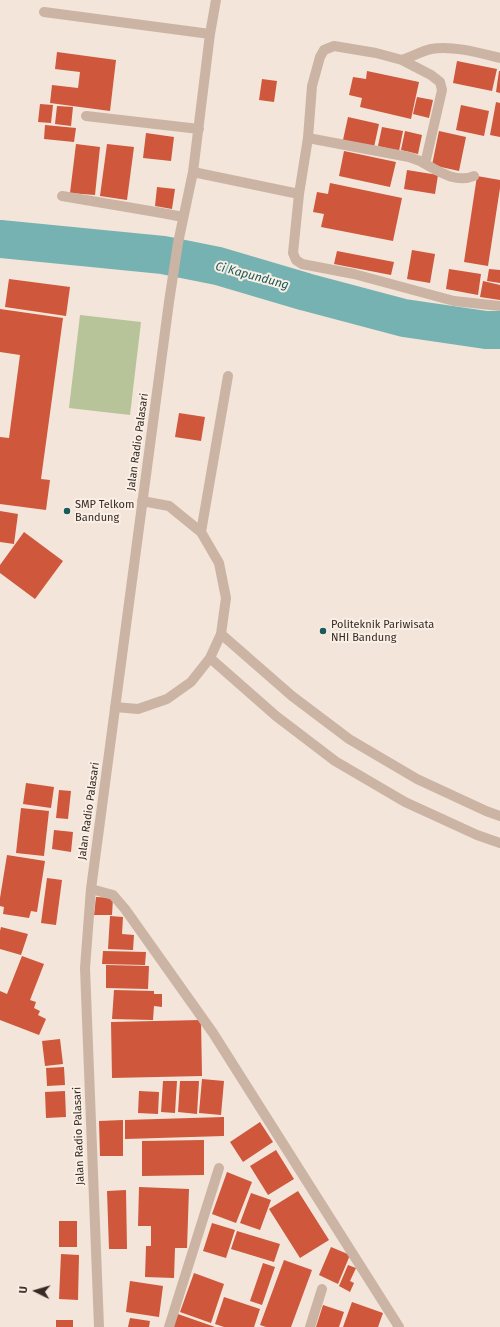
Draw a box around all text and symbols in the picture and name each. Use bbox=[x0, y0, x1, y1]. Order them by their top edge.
water label: Ci Kapundung bbox=[214, 259, 290, 293]
street label: Jalan Radio Palasari bbox=[125, 392, 151, 492]
place label: SMP Telkom Bandung bbox=[75, 498, 134, 524]
marker: SMP Telkom Bandung bbox=[62, 506, 72, 516]
place label: Politeknik Pariwisata NHI Bandung bbox=[331, 618, 434, 644]
marker: Politeknik Pariwisata NHI Bandung bbox=[318, 626, 328, 636]
street label: Jalan Radio Palasari bbox=[76, 761, 102, 861]
street label: Jalan Radio Palasari bbox=[71, 1087, 87, 1185]
north arrow bbox=[16, 1271, 56, 1311]
text: U bbox=[17, 1286, 30, 1294]

